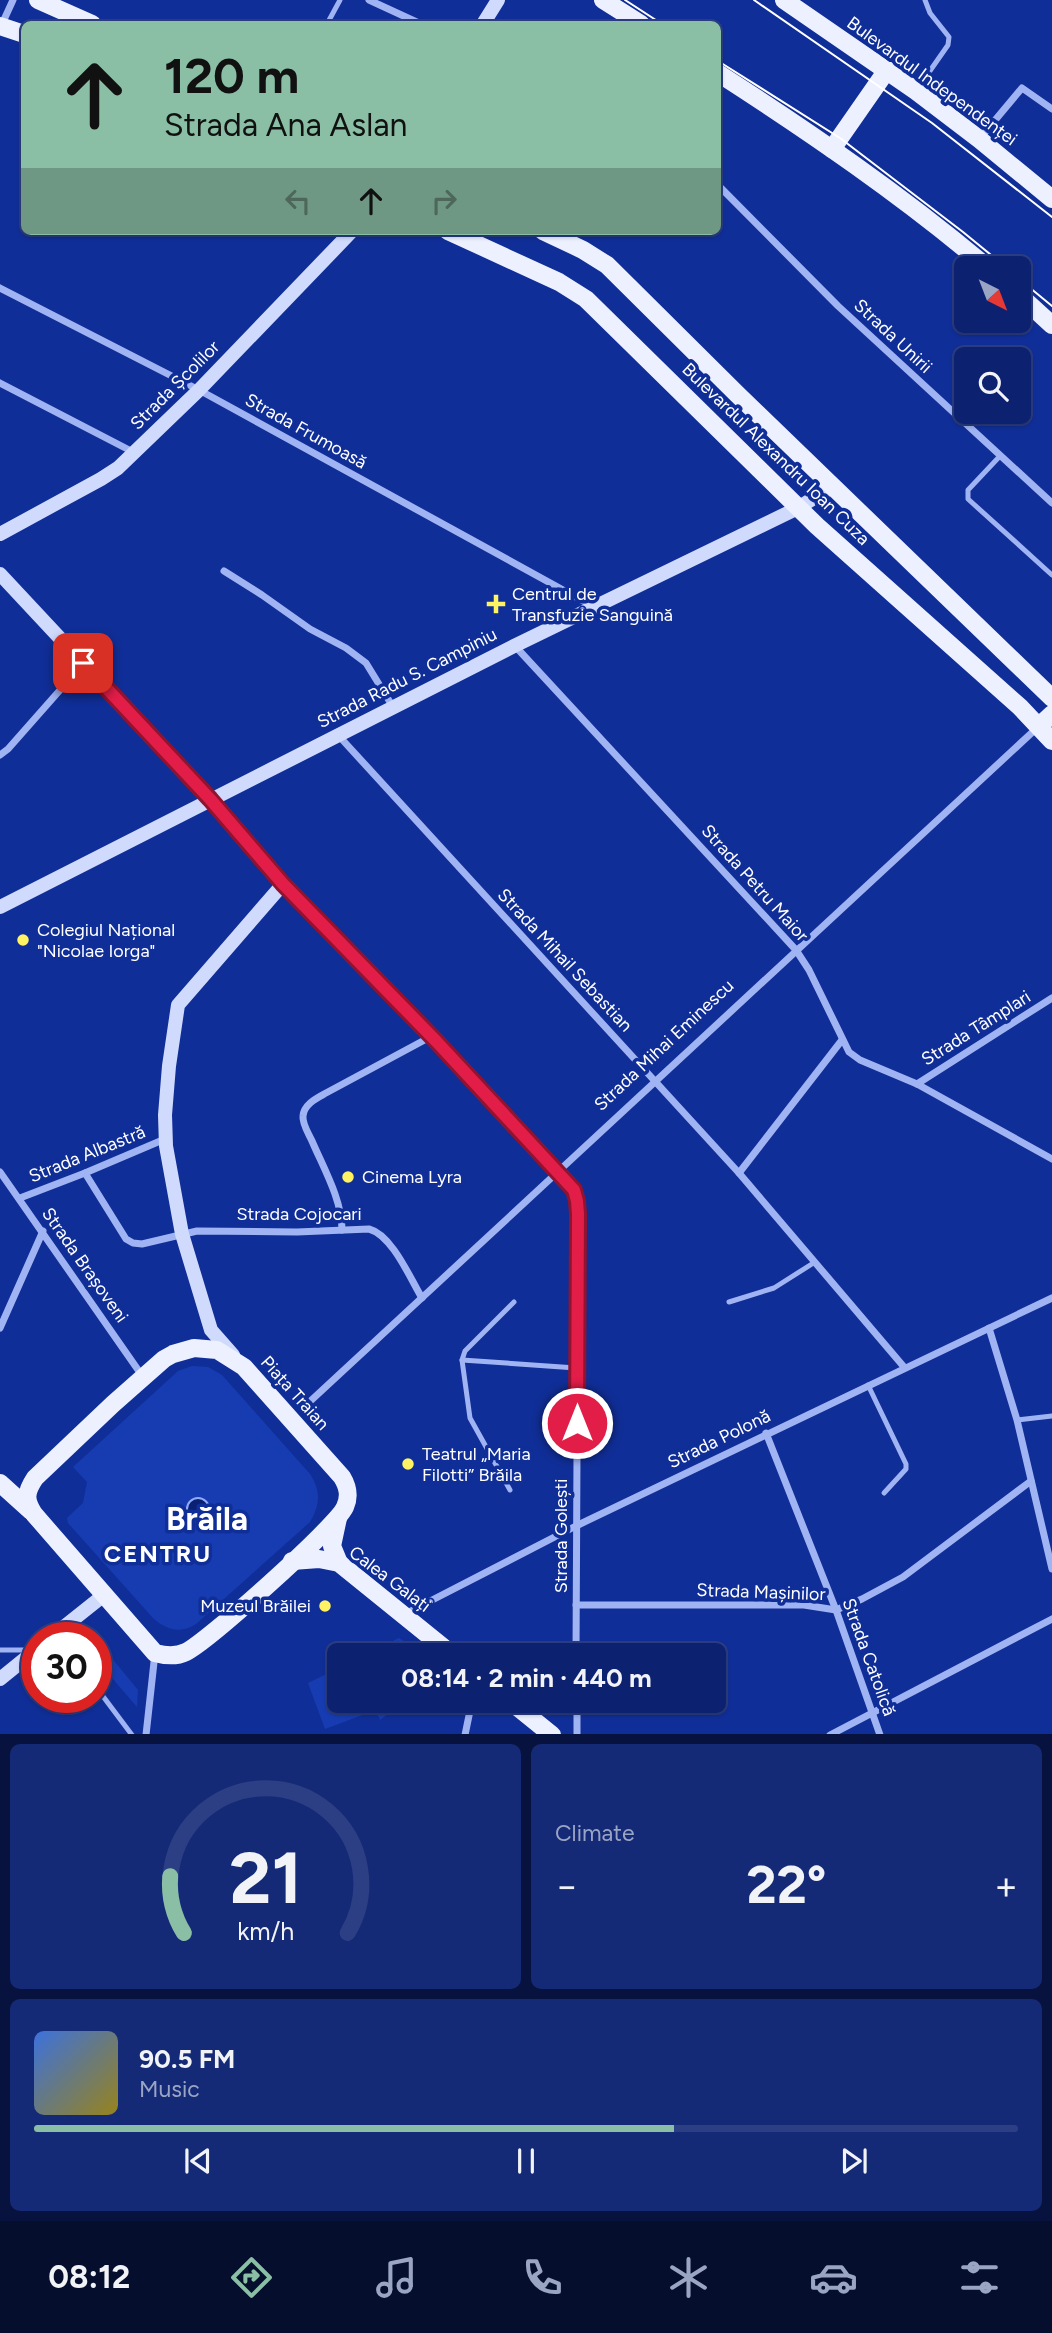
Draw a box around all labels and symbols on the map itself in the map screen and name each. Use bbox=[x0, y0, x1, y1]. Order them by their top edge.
street label: Bulevardul Independenței bbox=[843, 12, 1021, 150]
north arrow bbox=[954, 256, 1031, 332]
street label: Strada Unirii bbox=[849, 294, 937, 378]
street label: Strada Școlilor bbox=[126, 336, 224, 434]
street label: Bulevardul Alexandru Ioan Cuza bbox=[677, 358, 875, 550]
street label: Strada Frumoasă bbox=[241, 389, 371, 473]
place label: Centrul de Transfuzie Sanguină bbox=[512, 583, 673, 626]
marker: Centrul de Transfuzie Sanguină bbox=[486, 594, 506, 614]
street label: Strada Radu S. Campiniu bbox=[314, 623, 500, 733]
pin bbox=[53, 633, 113, 693]
street label: Strada Petru Maior bbox=[697, 820, 813, 946]
street label: Strada Mihail Sebastian bbox=[493, 884, 637, 1036]
place label: Colegiul Național "Nicolae Iorga" bbox=[37, 919, 175, 962]
marker: Colegiul Național "Nicolae Iorga" bbox=[15, 932, 31, 948]
street label: Strada Mihai Eminescu bbox=[590, 975, 738, 1115]
street label: Strada Tâmplari bbox=[917, 986, 1035, 1070]
street label: Strada Albastră bbox=[26, 1121, 148, 1187]
place label: Cinema Lyra bbox=[362, 1166, 462, 1188]
marker: Cinema Lyra bbox=[340, 1169, 356, 1185]
street label: Strada Brașoveni bbox=[37, 1203, 133, 1327]
street label: Strada Cojocari bbox=[236, 1203, 362, 1225]
street label: Piața Traian bbox=[256, 1351, 334, 1435]
position arrow bbox=[540, 1386, 614, 1460]
street label: Strada Polonă bbox=[664, 1405, 774, 1473]
place label: Teatrul „Maria Filotti” Brăila bbox=[422, 1443, 531, 1486]
marker: Teatrul „Maria Filotti” Brăila bbox=[400, 1456, 416, 1472]
street label: Strada Golești bbox=[550, 1479, 572, 1593]
district label: Brăila bbox=[166, 1500, 248, 1538]
district label: CENTRU bbox=[104, 1539, 212, 1568]
street label: Calea Galați bbox=[345, 1541, 435, 1617]
street label: Strada Mașinilor bbox=[696, 1579, 826, 1605]
place label: Muzeul Brăilei bbox=[200, 1595, 311, 1617]
street label: Strada Catolică bbox=[838, 1595, 900, 1719]
marker: Muzeul Brăilei bbox=[317, 1598, 333, 1614]
speed limit sign: 30 bbox=[21, 1622, 112, 1713]

